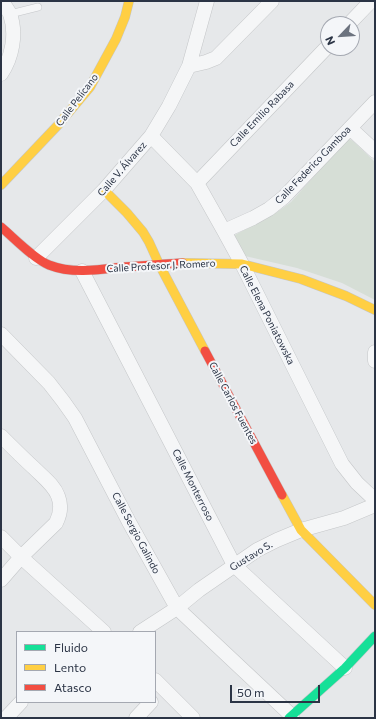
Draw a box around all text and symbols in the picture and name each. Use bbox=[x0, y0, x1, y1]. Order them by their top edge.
north arrow bbox=[320, 16, 360, 56]
text: N bbox=[322, 34, 337, 47]
street label: Calle Pelícano bbox=[53, 71, 101, 129]
street label: Calle Emilio Rabasa bbox=[227, 78, 297, 150]
street label: Calle Federico Gamboa bbox=[273, 123, 353, 207]
street label: Calle V. Álvarez bbox=[95, 139, 149, 199]
street label: Calle Profesor J. Romero bbox=[106, 257, 216, 275]
street label: Calle Elena Poniatowska bbox=[237, 263, 297, 367]
street label: Calle Carlos Fuentes bbox=[206, 360, 260, 446]
street label: Calle Monterroso bbox=[170, 447, 216, 523]
street label: Calle Sergio Galindo bbox=[109, 490, 163, 576]
street label: Gustavo S. bbox=[227, 539, 275, 573]
legend bbox=[16, 631, 156, 703]
text: Fluido bbox=[54, 640, 88, 654]
text: Lento bbox=[54, 660, 86, 674]
scale bar bbox=[232, 677, 322, 703]
text: Atasco bbox=[54, 680, 92, 694]
text: 50 m bbox=[237, 685, 265, 699]

